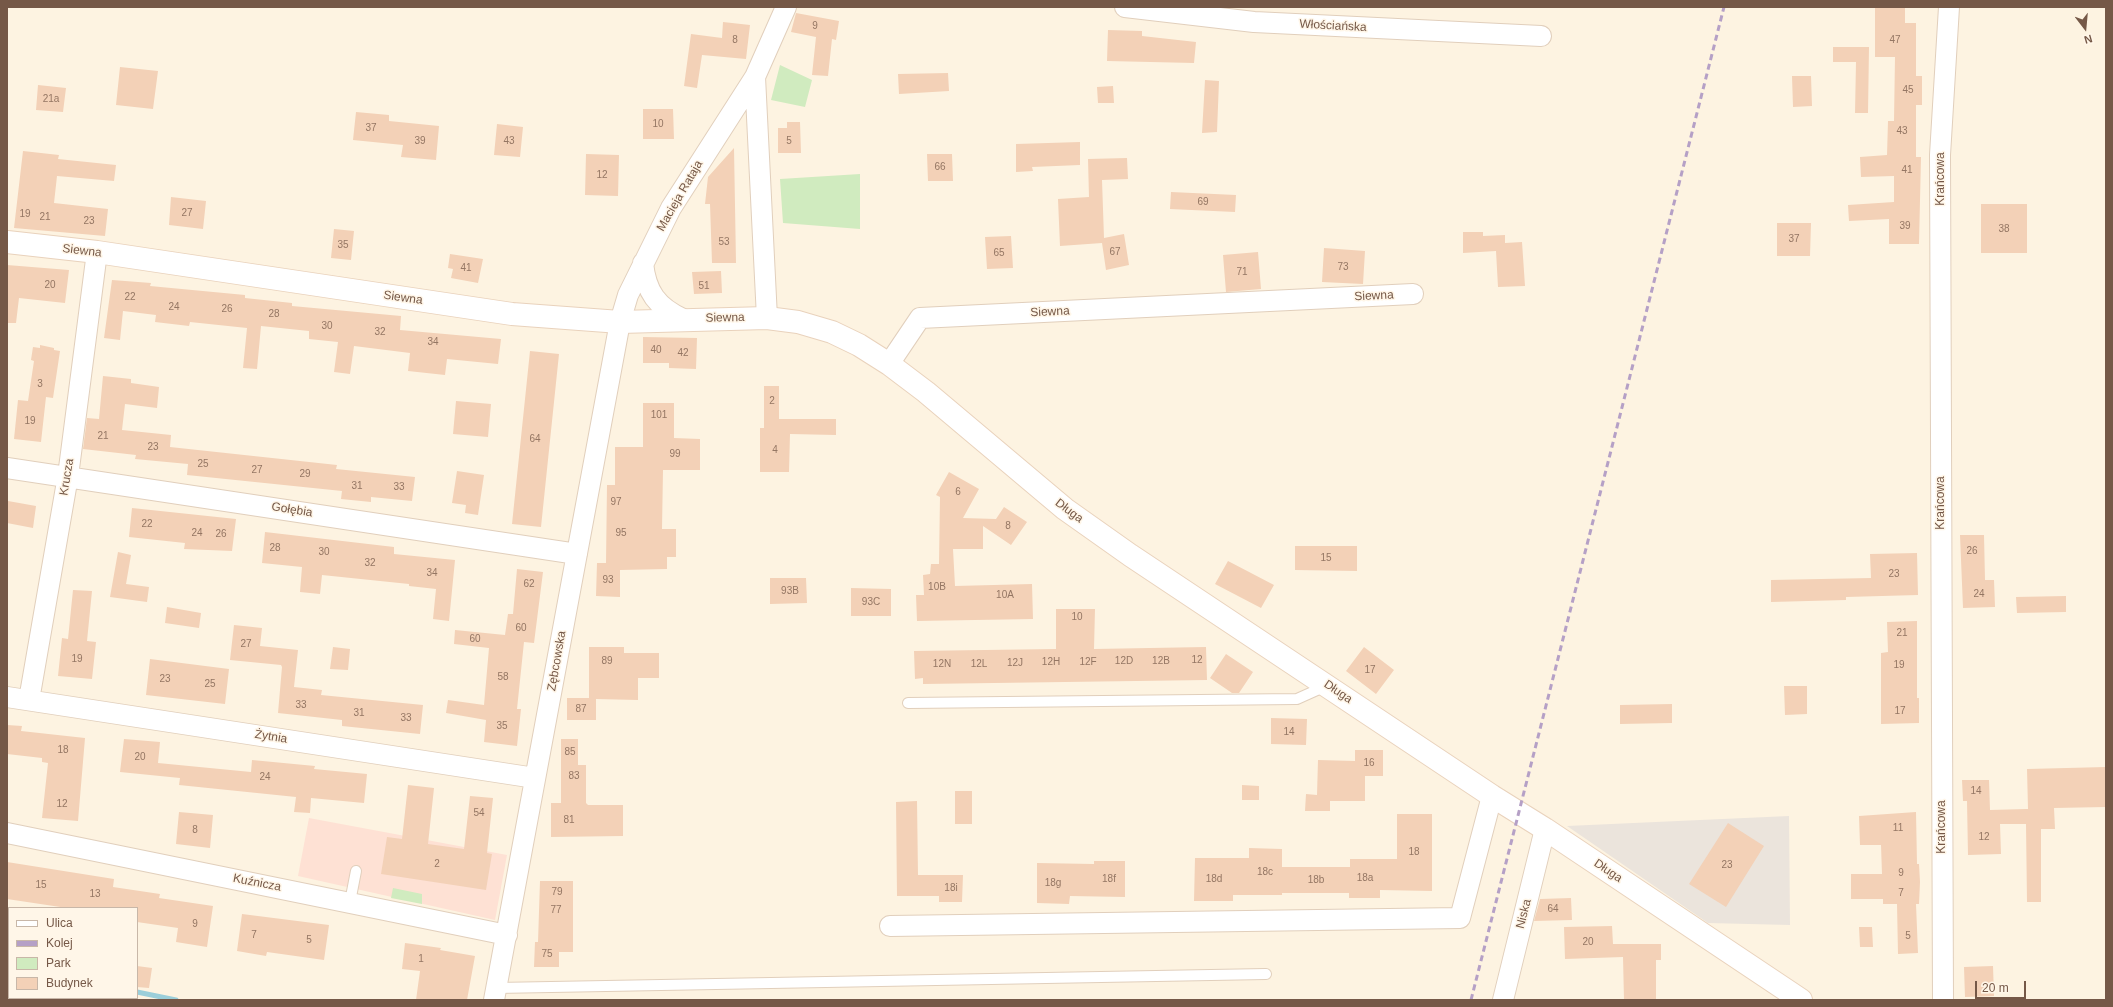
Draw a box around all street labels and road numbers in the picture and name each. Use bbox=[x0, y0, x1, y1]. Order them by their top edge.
street label: Włościańska bbox=[1299, 17, 1367, 35]
street label: Krańcowa bbox=[1934, 152, 1948, 206]
street label: Macieja Rataja bbox=[654, 158, 706, 234]
street label: Siewna bbox=[62, 241, 102, 261]
street label: Siewna bbox=[383, 288, 423, 308]
street label: Siewna bbox=[1354, 288, 1394, 304]
street label: Siewna bbox=[1030, 304, 1070, 320]
street label: Siewna bbox=[705, 310, 745, 326]
street label: Krucza bbox=[57, 457, 77, 497]
street label: Krańcowa bbox=[1934, 476, 1948, 530]
street label: Długa bbox=[1052, 496, 1086, 526]
street label: Gołębia bbox=[270, 500, 314, 520]
street label: Zębcowska bbox=[545, 630, 569, 692]
street label: Długa bbox=[1321, 677, 1355, 707]
street label: Żytnia bbox=[254, 727, 288, 747]
street label: Krańcowa bbox=[1935, 800, 1949, 854]
street label: Długa bbox=[1591, 856, 1625, 886]
street label: Kuźnicza bbox=[232, 871, 282, 895]
street label: Niska bbox=[1513, 898, 1535, 930]

